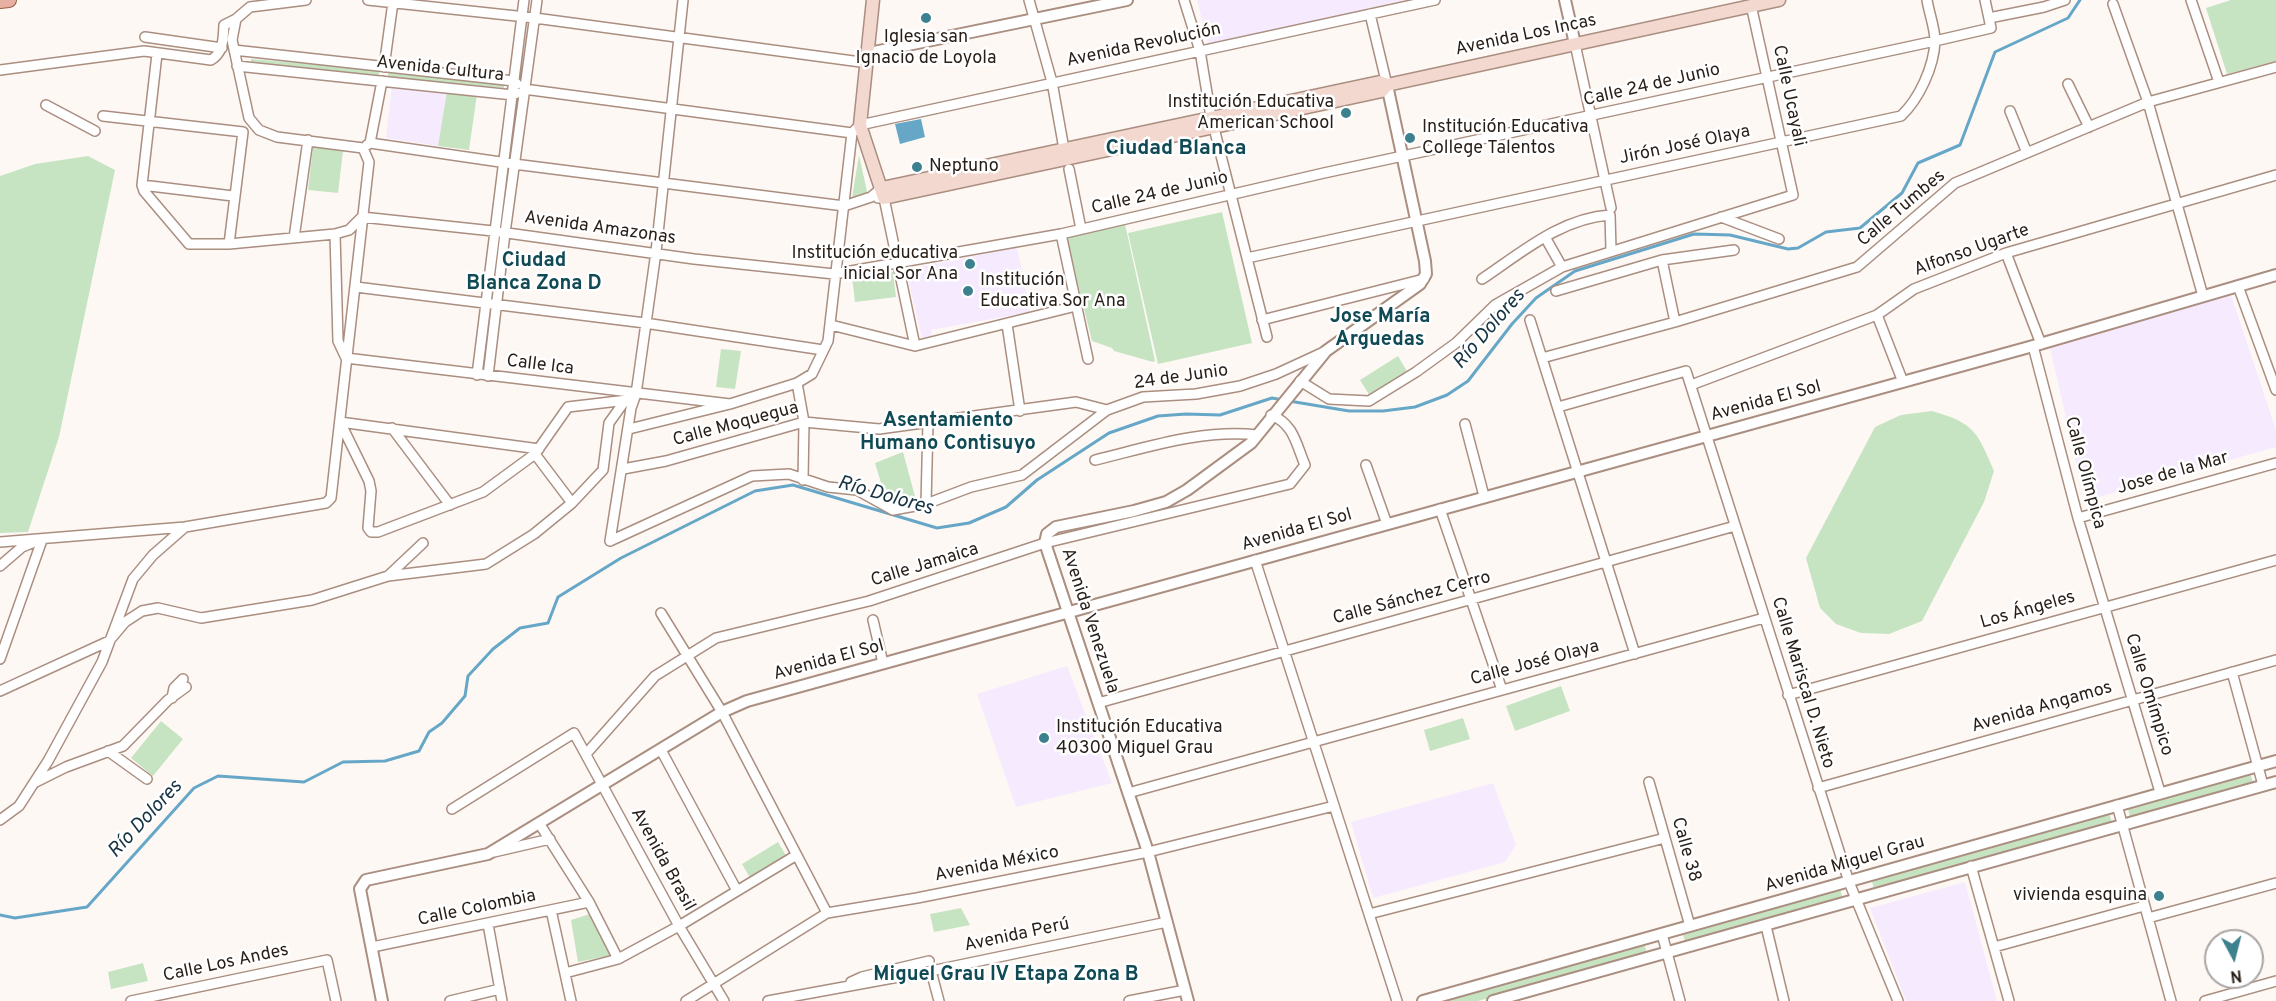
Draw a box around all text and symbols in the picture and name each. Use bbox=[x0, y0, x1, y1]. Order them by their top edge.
marker: Iglesia san Ignacio de Loyola bbox=[919, 11, 933, 25]
street label: Avenida Los Incas bbox=[1454, 11, 1598, 61]
street label: Avenida Revolución bbox=[1065, 19, 1223, 73]
place label: Iglesia san Ignacio de Loyola bbox=[856, 27, 996, 70]
street label: Calle Ucayali bbox=[1767, 43, 1809, 149]
street label: Avenida Cultura bbox=[375, 53, 505, 87]
street label: Calle 24 de Junio bbox=[1582, 60, 1722, 112]
place label: Institución Educativa American School bbox=[1167, 92, 1334, 134]
marker: Institución Educativa American School bbox=[1339, 106, 1353, 120]
place label: Institución Educativa College Talentos bbox=[1422, 117, 1589, 160]
street label: Jirón José Olaya bbox=[1618, 122, 1752, 170]
marker: Institución Educativa College Talentos bbox=[1403, 131, 1417, 145]
district label: Ciudad Blanca bbox=[1106, 137, 1246, 163]
place label: Neptuno bbox=[929, 156, 999, 178]
marker: Neptuno bbox=[910, 160, 924, 174]
street label: Calle Tumbes bbox=[1854, 166, 1950, 252]
street label: Calle 24 de Junio bbox=[1090, 168, 1230, 220]
street label: Avenida Amazonas bbox=[523, 208, 677, 250]
street label: Alfonso Ugarte bbox=[1911, 220, 2033, 282]
place label: Institución educativa inicial Sor Ana bbox=[792, 243, 958, 286]
district label: Ciudad Blanca Zona D bbox=[466, 250, 602, 297]
marker: Institución educativa inicial Sor Ana bbox=[963, 257, 977, 271]
place label: Institución Educativa Sor Ana bbox=[980, 270, 1125, 312]
marker: Institución Educativa Sor Ana bbox=[961, 284, 975, 298]
water label: Río Dolores bbox=[1449, 285, 1531, 375]
district label: Jose María Arguedas bbox=[1330, 306, 1430, 353]
street label: Calle Ica bbox=[505, 351, 575, 381]
street label: 24 de Junio bbox=[1132, 361, 1230, 395]
street label: Avenida El Sol bbox=[1708, 377, 1824, 427]
street label: Calle Moquegua bbox=[671, 398, 801, 452]
district label: Asentamiento Humano Contisuyo bbox=[860, 410, 1036, 457]
street label: Calle Olímpica bbox=[2059, 414, 2109, 532]
street label: Jose de la Mar bbox=[2115, 448, 2231, 500]
water label: Río Dolores bbox=[835, 472, 935, 522]
street label: Avenida El Sol bbox=[1239, 505, 1355, 557]
street label: Calle Jamaica bbox=[868, 539, 982, 593]
street label: Avenida Venezuela bbox=[1055, 546, 1123, 696]
street label: Calle Sánchez Cerro bbox=[1331, 568, 1493, 630]
street label: Los Ángeles bbox=[1978, 587, 2078, 635]
street label: Calle Mariscal D. Nieto bbox=[1766, 595, 1838, 771]
street label: Calle Omímpico bbox=[2119, 631, 2177, 759]
street label: Avenida El Sol bbox=[771, 636, 887, 686]
street label: Calle José Olaya bbox=[1468, 636, 1602, 692]
street label: Avenida Angamos bbox=[1969, 678, 2115, 738]
place label: Institución Educativa 40300 Miguel Grau bbox=[1056, 717, 1223, 760]
marker: Institución Educativa 40300 Miguel Grau bbox=[1037, 731, 1051, 745]
water label: Río Dolores bbox=[104, 776, 188, 864]
street label: Avenida Brasil bbox=[625, 805, 699, 915]
street label: Calle 38 bbox=[1665, 815, 1705, 885]
street label: Avenida Miguel Grau bbox=[1763, 832, 1927, 898]
street label: Avenida México bbox=[933, 842, 1061, 888]
place label: vivienda esquina bbox=[2013, 885, 2147, 907]
street label: Calle Colombia bbox=[416, 886, 538, 932]
marker: vivienda esquina bbox=[2152, 889, 2166, 903]
street label: Avenida Perú bbox=[962, 914, 1072, 958]
north arrow bbox=[2204, 929, 2264, 989]
street label: Calle Los Andes bbox=[161, 940, 291, 988]
district label: Miguel Grau IV Etapa Zona B bbox=[873, 964, 1139, 988]
text: N bbox=[2229, 964, 2243, 986]

